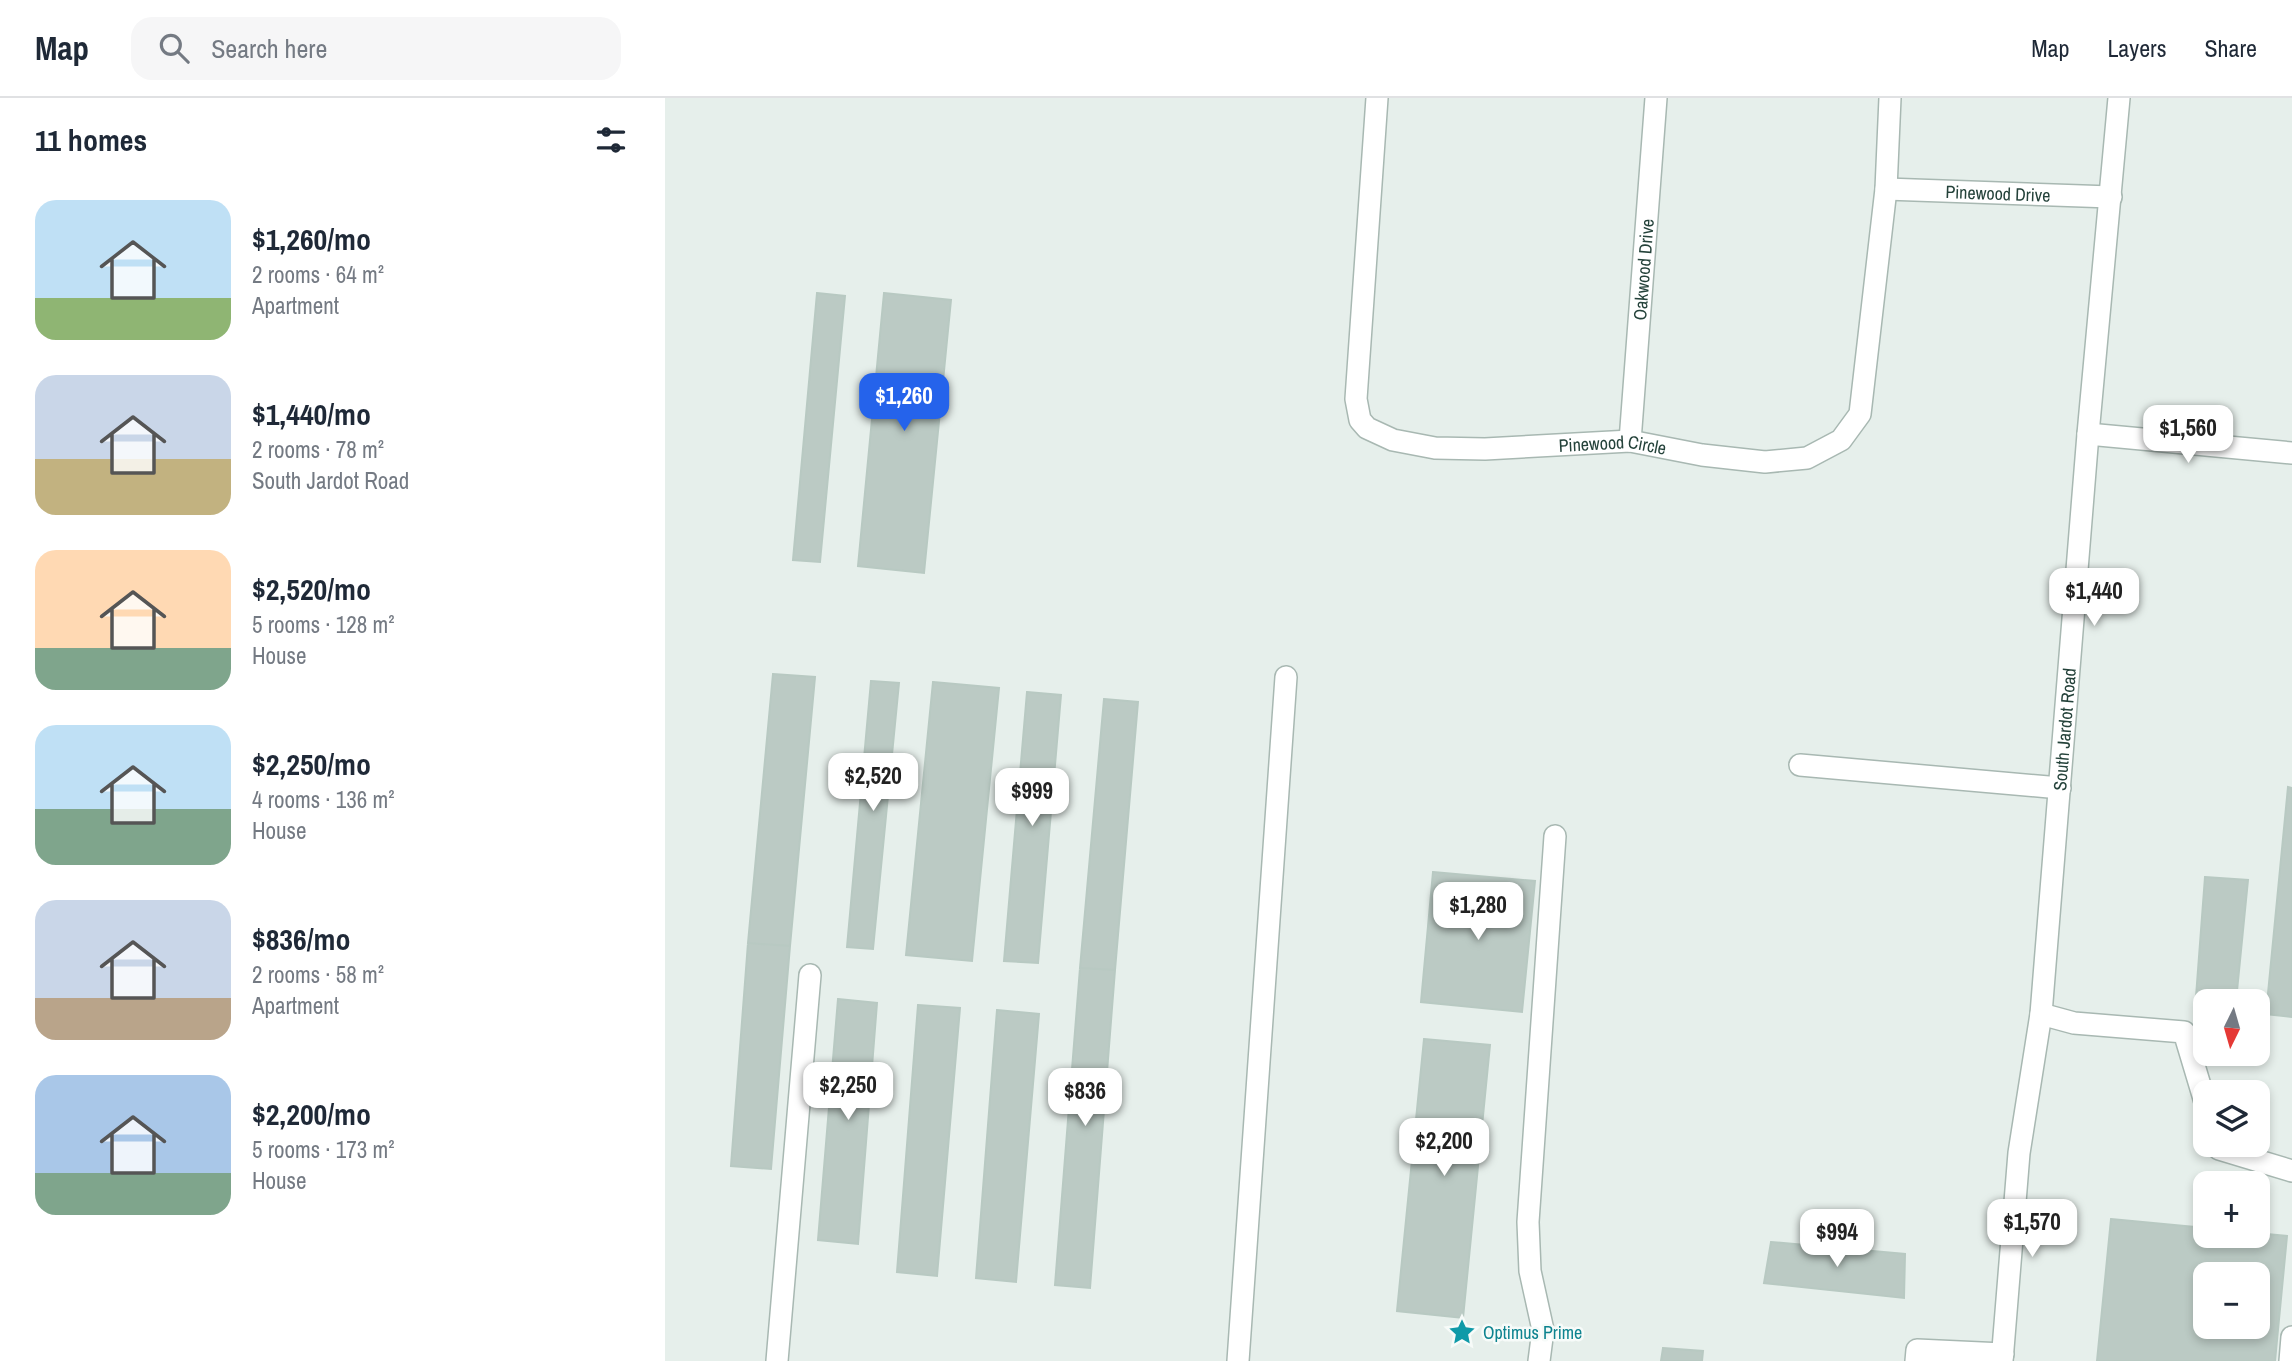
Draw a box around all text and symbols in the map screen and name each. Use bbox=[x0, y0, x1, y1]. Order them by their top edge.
search box bbox=[131, 17, 621, 80]
text: Map bbox=[35, 26, 89, 70]
icon: search bbox=[155, 29, 193, 67]
text: Search here bbox=[211, 31, 327, 66]
text: Map bbox=[2031, 32, 2069, 64]
text: Layers bbox=[2107, 32, 2166, 64]
text: Share bbox=[2204, 32, 2257, 64]
text: 11 homes bbox=[35, 120, 147, 160]
icon: filters bbox=[592, 121, 630, 159]
street label: Pinewood Drive bbox=[1945, 179, 2051, 207]
street label: Oakwood Drive bbox=[1627, 218, 1659, 321]
text: $1,260/mo bbox=[252, 219, 371, 259]
icon: home bbox=[91, 228, 175, 312]
text: 2 rooms · 64 m² bbox=[252, 259, 384, 290]
text: Apartment bbox=[252, 290, 339, 321]
pin: $1,260 bbox=[847, 374, 961, 433]
text: $1,260 bbox=[875, 380, 933, 411]
text: $1,440/mo bbox=[252, 394, 371, 434]
icon: home bbox=[91, 403, 175, 487]
pin: $1,560 bbox=[2131, 406, 2245, 465]
text: $1,560 bbox=[2159, 412, 2217, 443]
street label: Pinewood Circle bbox=[1558, 428, 1669, 460]
text: 2 rooms · 78 m² bbox=[252, 434, 384, 465]
text: South Jardot Road bbox=[252, 465, 409, 496]
pin: $1,440 bbox=[2037, 568, 2151, 628]
text: $2,520/mo bbox=[252, 569, 371, 609]
text: $1,440 bbox=[2065, 575, 2123, 606]
icon: home bbox=[91, 578, 175, 662]
text: 5 rooms · 128 m² bbox=[252, 609, 395, 640]
text: House bbox=[252, 640, 307, 671]
street label: South Jardot Road bbox=[2047, 667, 2082, 792]
text: $2,250/mo bbox=[252, 744, 371, 784]
icon: home bbox=[91, 753, 175, 837]
pin: $2,520 bbox=[816, 754, 930, 813]
text: $2,520 bbox=[844, 760, 902, 791]
pin: $999 bbox=[991, 768, 1073, 828]
text: $999 bbox=[1011, 775, 1053, 806]
text: 4 rooms · 136 m² bbox=[252, 784, 395, 815]
text: House bbox=[252, 815, 307, 846]
pin: $1,280 bbox=[1421, 882, 1535, 942]
text: $1,280 bbox=[1449, 889, 1507, 920]
text: $836/mo bbox=[252, 919, 350, 959]
icon: home bbox=[91, 928, 175, 1012]
text: 2 rooms · 58 m² bbox=[252, 959, 384, 990]
north arrow bbox=[2193, 989, 2270, 1066]
map controls bbox=[2193, 989, 2270, 1339]
text: Apartment bbox=[252, 990, 339, 1021]
pin: $2,250 bbox=[791, 1062, 905, 1122]
pin: $836 bbox=[1044, 1068, 1126, 1128]
text: $2,250 bbox=[819, 1069, 877, 1100]
text: $836 bbox=[1064, 1075, 1106, 1106]
button: layers bbox=[2193, 1080, 2270, 1157]
text: $2,200/mo bbox=[252, 1094, 371, 1134]
icon: home bbox=[91, 1103, 175, 1187]
pin: $2,200 bbox=[1387, 1118, 1501, 1178]
text: $2,200 bbox=[1415, 1125, 1473, 1156]
text: 5 rooms · 173 m² bbox=[252, 1134, 395, 1165]
text: House bbox=[252, 1165, 307, 1196]
button: + bbox=[2193, 1171, 2270, 1248]
pin: $1,570 bbox=[1975, 1200, 2089, 1259]
text: $1,570 bbox=[2003, 1206, 2061, 1237]
pin: $994 bbox=[1796, 1210, 1878, 1269]
text: $994 bbox=[1816, 1216, 1858, 1247]
button: − bbox=[2193, 1262, 2270, 1339]
place icon: Optimus Prime bbox=[1447, 1317, 1477, 1347]
place label: Optimus Prime bbox=[1483, 1320, 1582, 1345]

